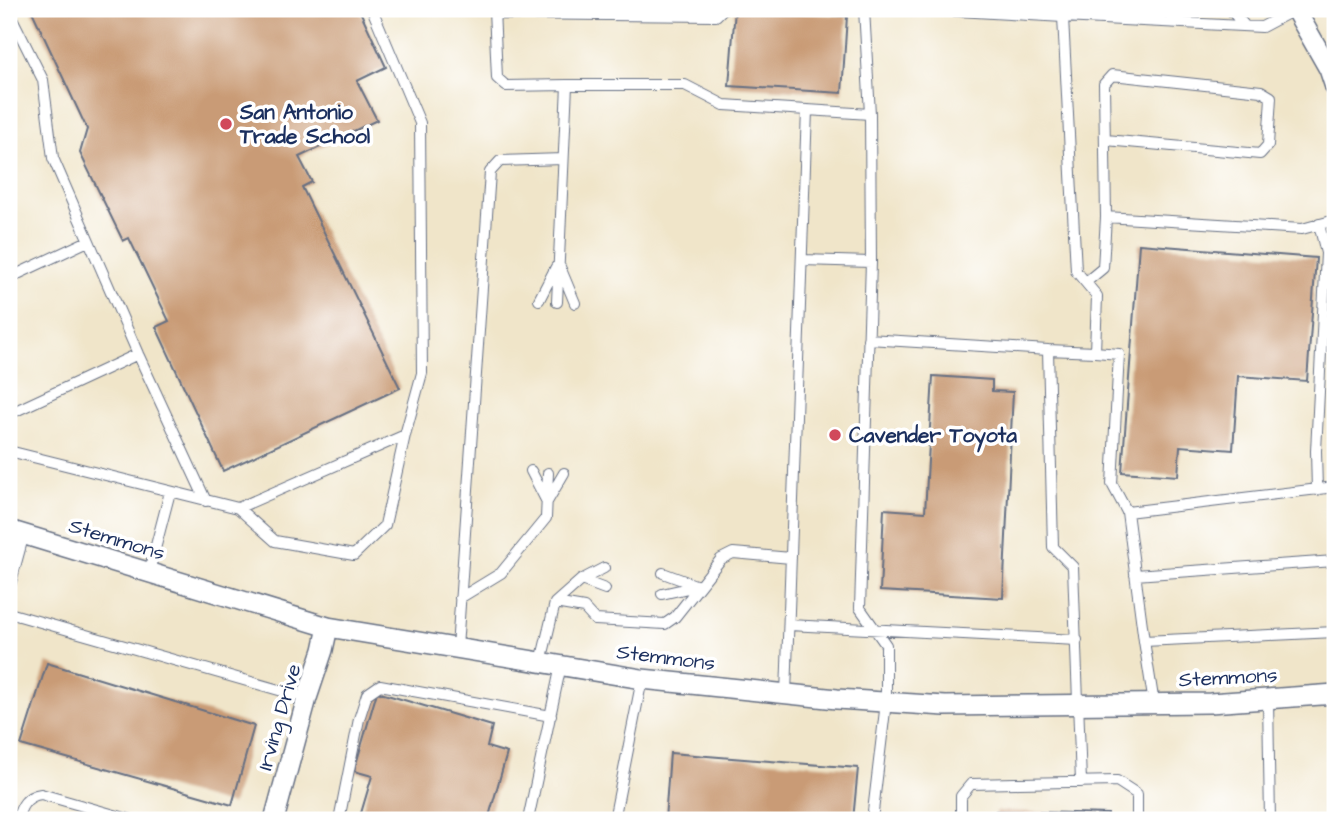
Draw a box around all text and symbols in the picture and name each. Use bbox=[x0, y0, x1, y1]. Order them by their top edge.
place label: San Antonio Trade School bbox=[239, 98, 371, 151]
marker: San Antonio Trade School bbox=[218, 116, 234, 132]
place label: Cavender Toyota bbox=[849, 421, 1017, 453]
marker: Cavender Toyota bbox=[827, 427, 843, 443]
street label: Stemmons bbox=[65, 511, 168, 568]
street label: Stemmons bbox=[615, 637, 717, 678]
street label: Stemmons bbox=[1178, 660, 1278, 695]
street label: Irving Drive bbox=[250, 661, 310, 774]

